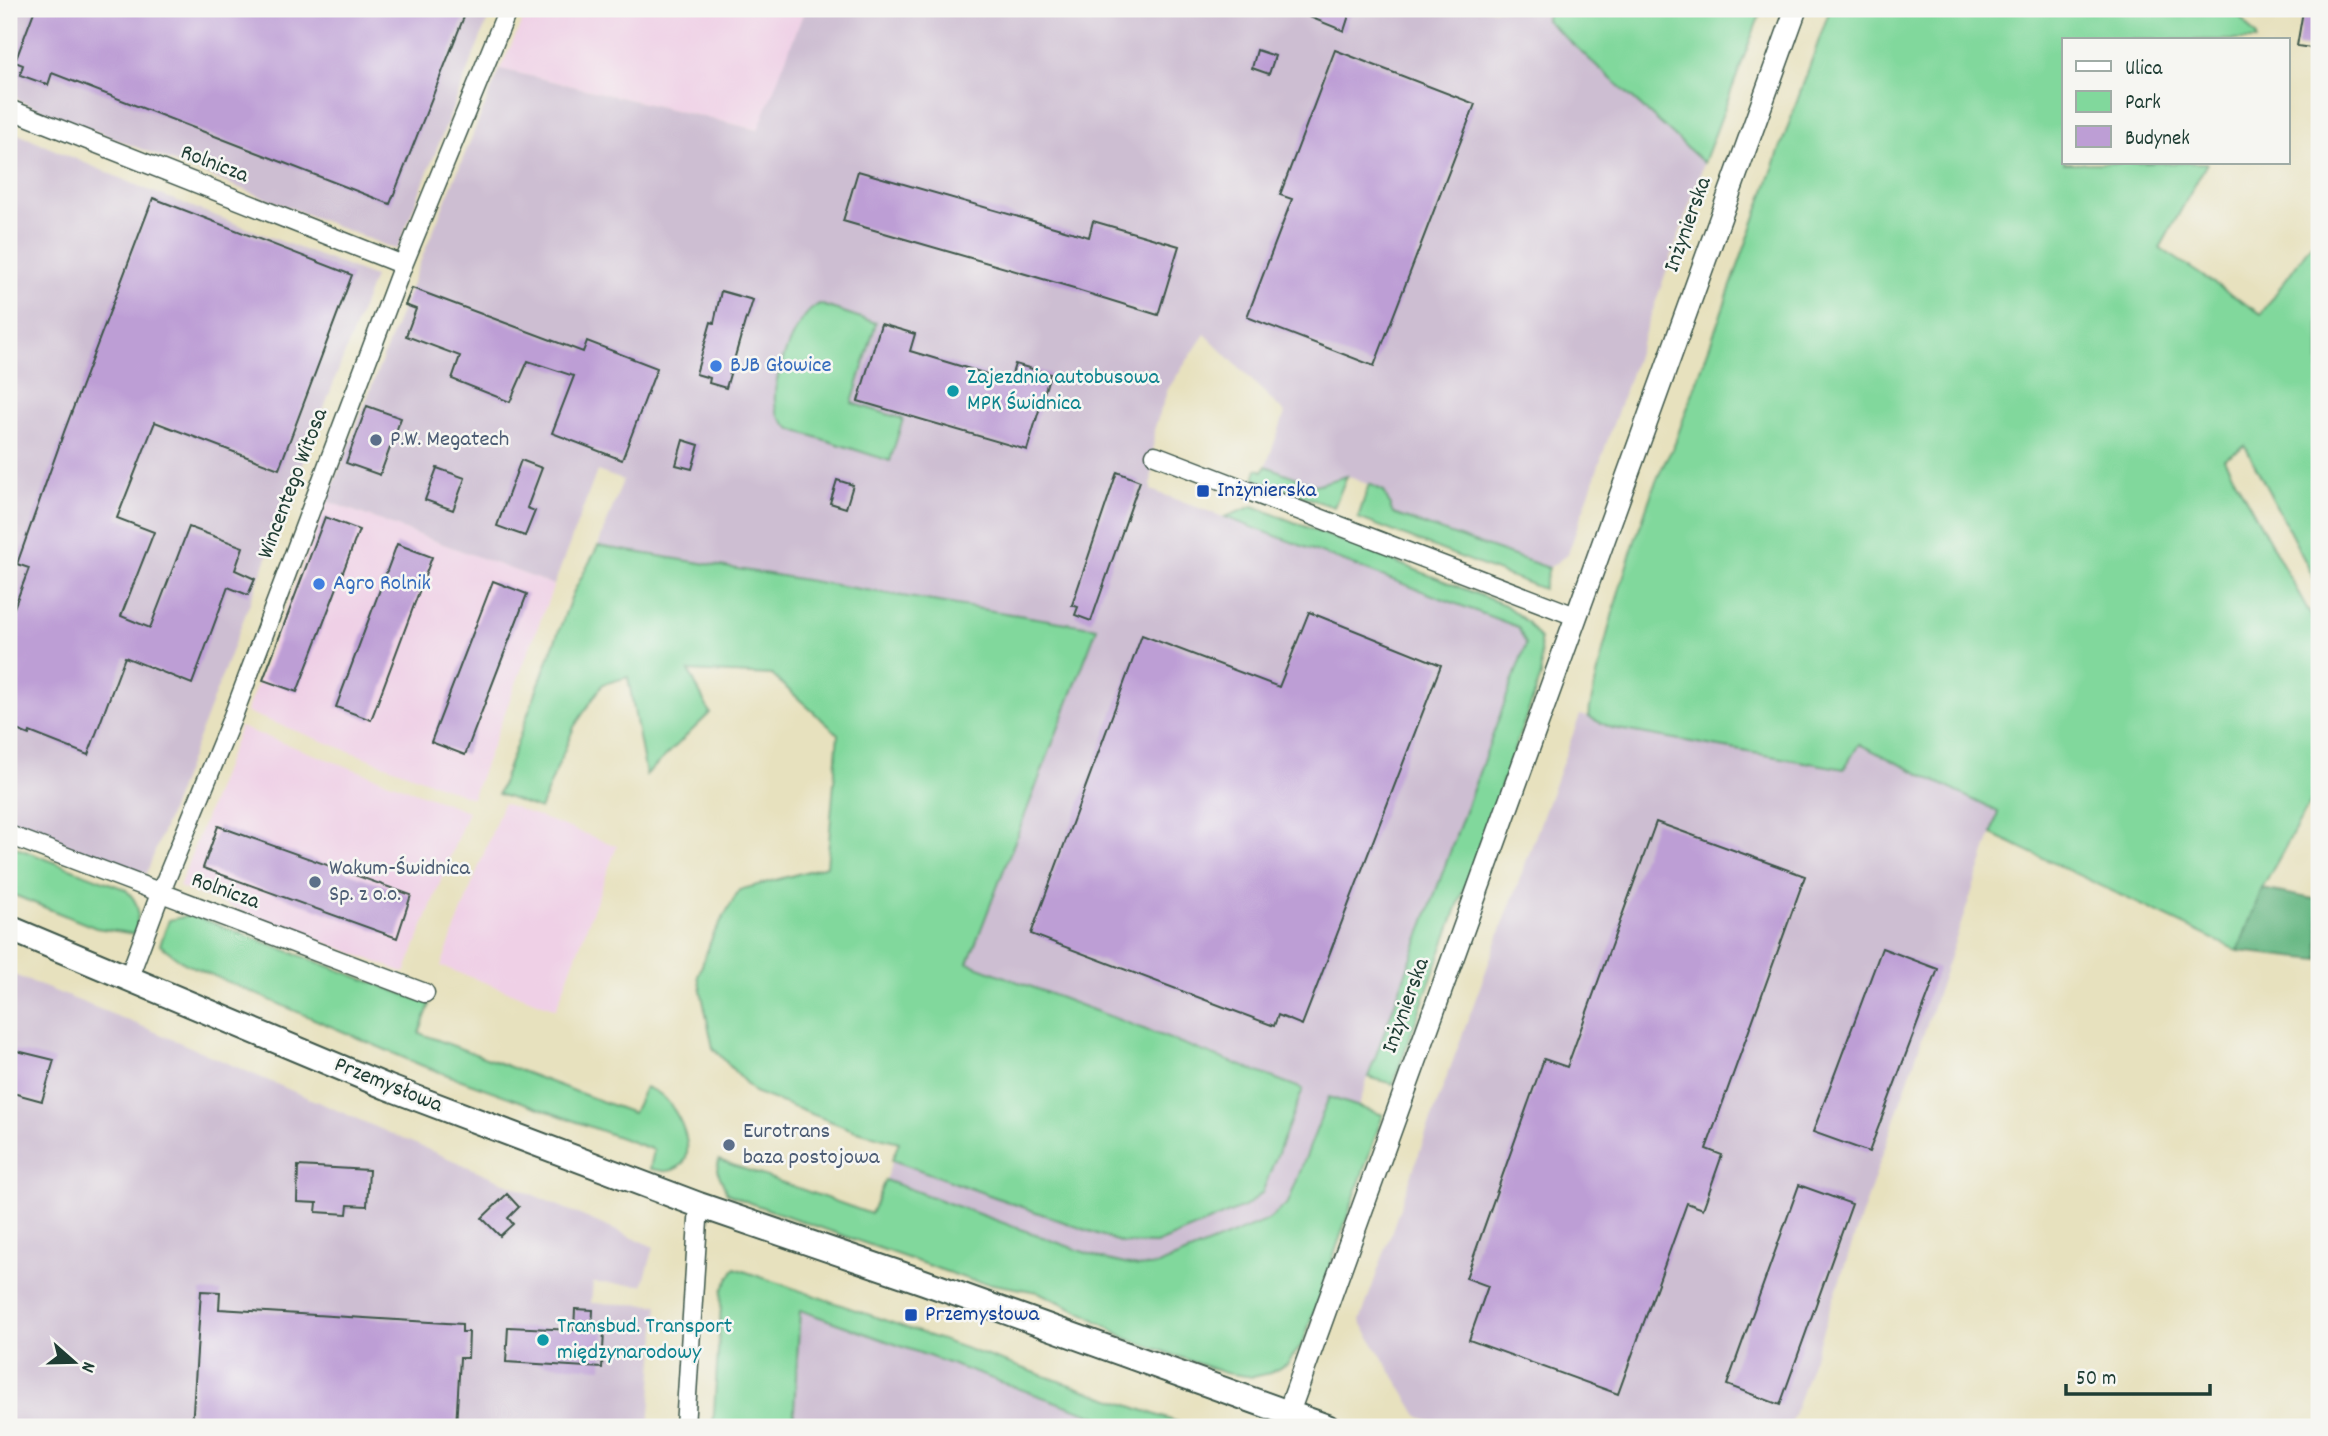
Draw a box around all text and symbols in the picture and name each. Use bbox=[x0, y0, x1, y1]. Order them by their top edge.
legend bbox=[2062, 38, 2290, 164]
text: Ulica bbox=[2125, 55, 2163, 85]
text: Park bbox=[2125, 89, 2161, 119]
text: Budynek bbox=[2125, 125, 2190, 155]
street label: Rolnicza bbox=[175, 137, 254, 193]
street label: Inżynierska bbox=[1657, 172, 1722, 277]
place label: BJB Głowice bbox=[730, 350, 832, 383]
marker: BJB Głowice bbox=[708, 358, 724, 374]
place label: Zajezdnia autobusowa MPK Świdnica bbox=[967, 362, 1161, 421]
marker: Zajezdnia autobusowa MPK Świdnica bbox=[945, 383, 961, 399]
street label: Wincentego Witosa bbox=[250, 403, 338, 564]
place label: P.W. Megatech bbox=[390, 424, 509, 457]
marker: P.W. Megatech bbox=[368, 432, 384, 448]
place label: Inżynierska bbox=[1217, 475, 1317, 508]
marker: Inżynierska bbox=[1195, 483, 1211, 499]
place label: Agro Rolnik bbox=[333, 568, 431, 601]
marker: Agro Rolnik bbox=[311, 576, 327, 592]
place label: Wakum-Świdnica Sp. z o.o. bbox=[329, 853, 471, 912]
street label: Rolnicza bbox=[186, 864, 265, 920]
marker: Wakum-Świdnica Sp. z o.o. bbox=[307, 874, 323, 890]
street label: Inżynierska bbox=[1375, 953, 1440, 1058]
street label: Przemysłowa bbox=[329, 1049, 448, 1123]
place label: Eurotrans baza postojowa bbox=[743, 1116, 881, 1175]
marker: Eurotrans baza postojowa bbox=[721, 1137, 737, 1153]
place label: Przemysłowa bbox=[925, 1299, 1041, 1332]
marker: Przemysłowa bbox=[903, 1307, 919, 1323]
place label: Transbud. Transport międzynarodowy bbox=[557, 1311, 732, 1370]
north arrow bbox=[38, 1328, 108, 1398]
marker: Transbud. Transport międzynarodowy bbox=[535, 1332, 551, 1348]
scale bar bbox=[2066, 1352, 2209, 1396]
text: N bbox=[72, 1358, 101, 1376]
text: 50 m bbox=[2076, 1365, 2116, 1395]

